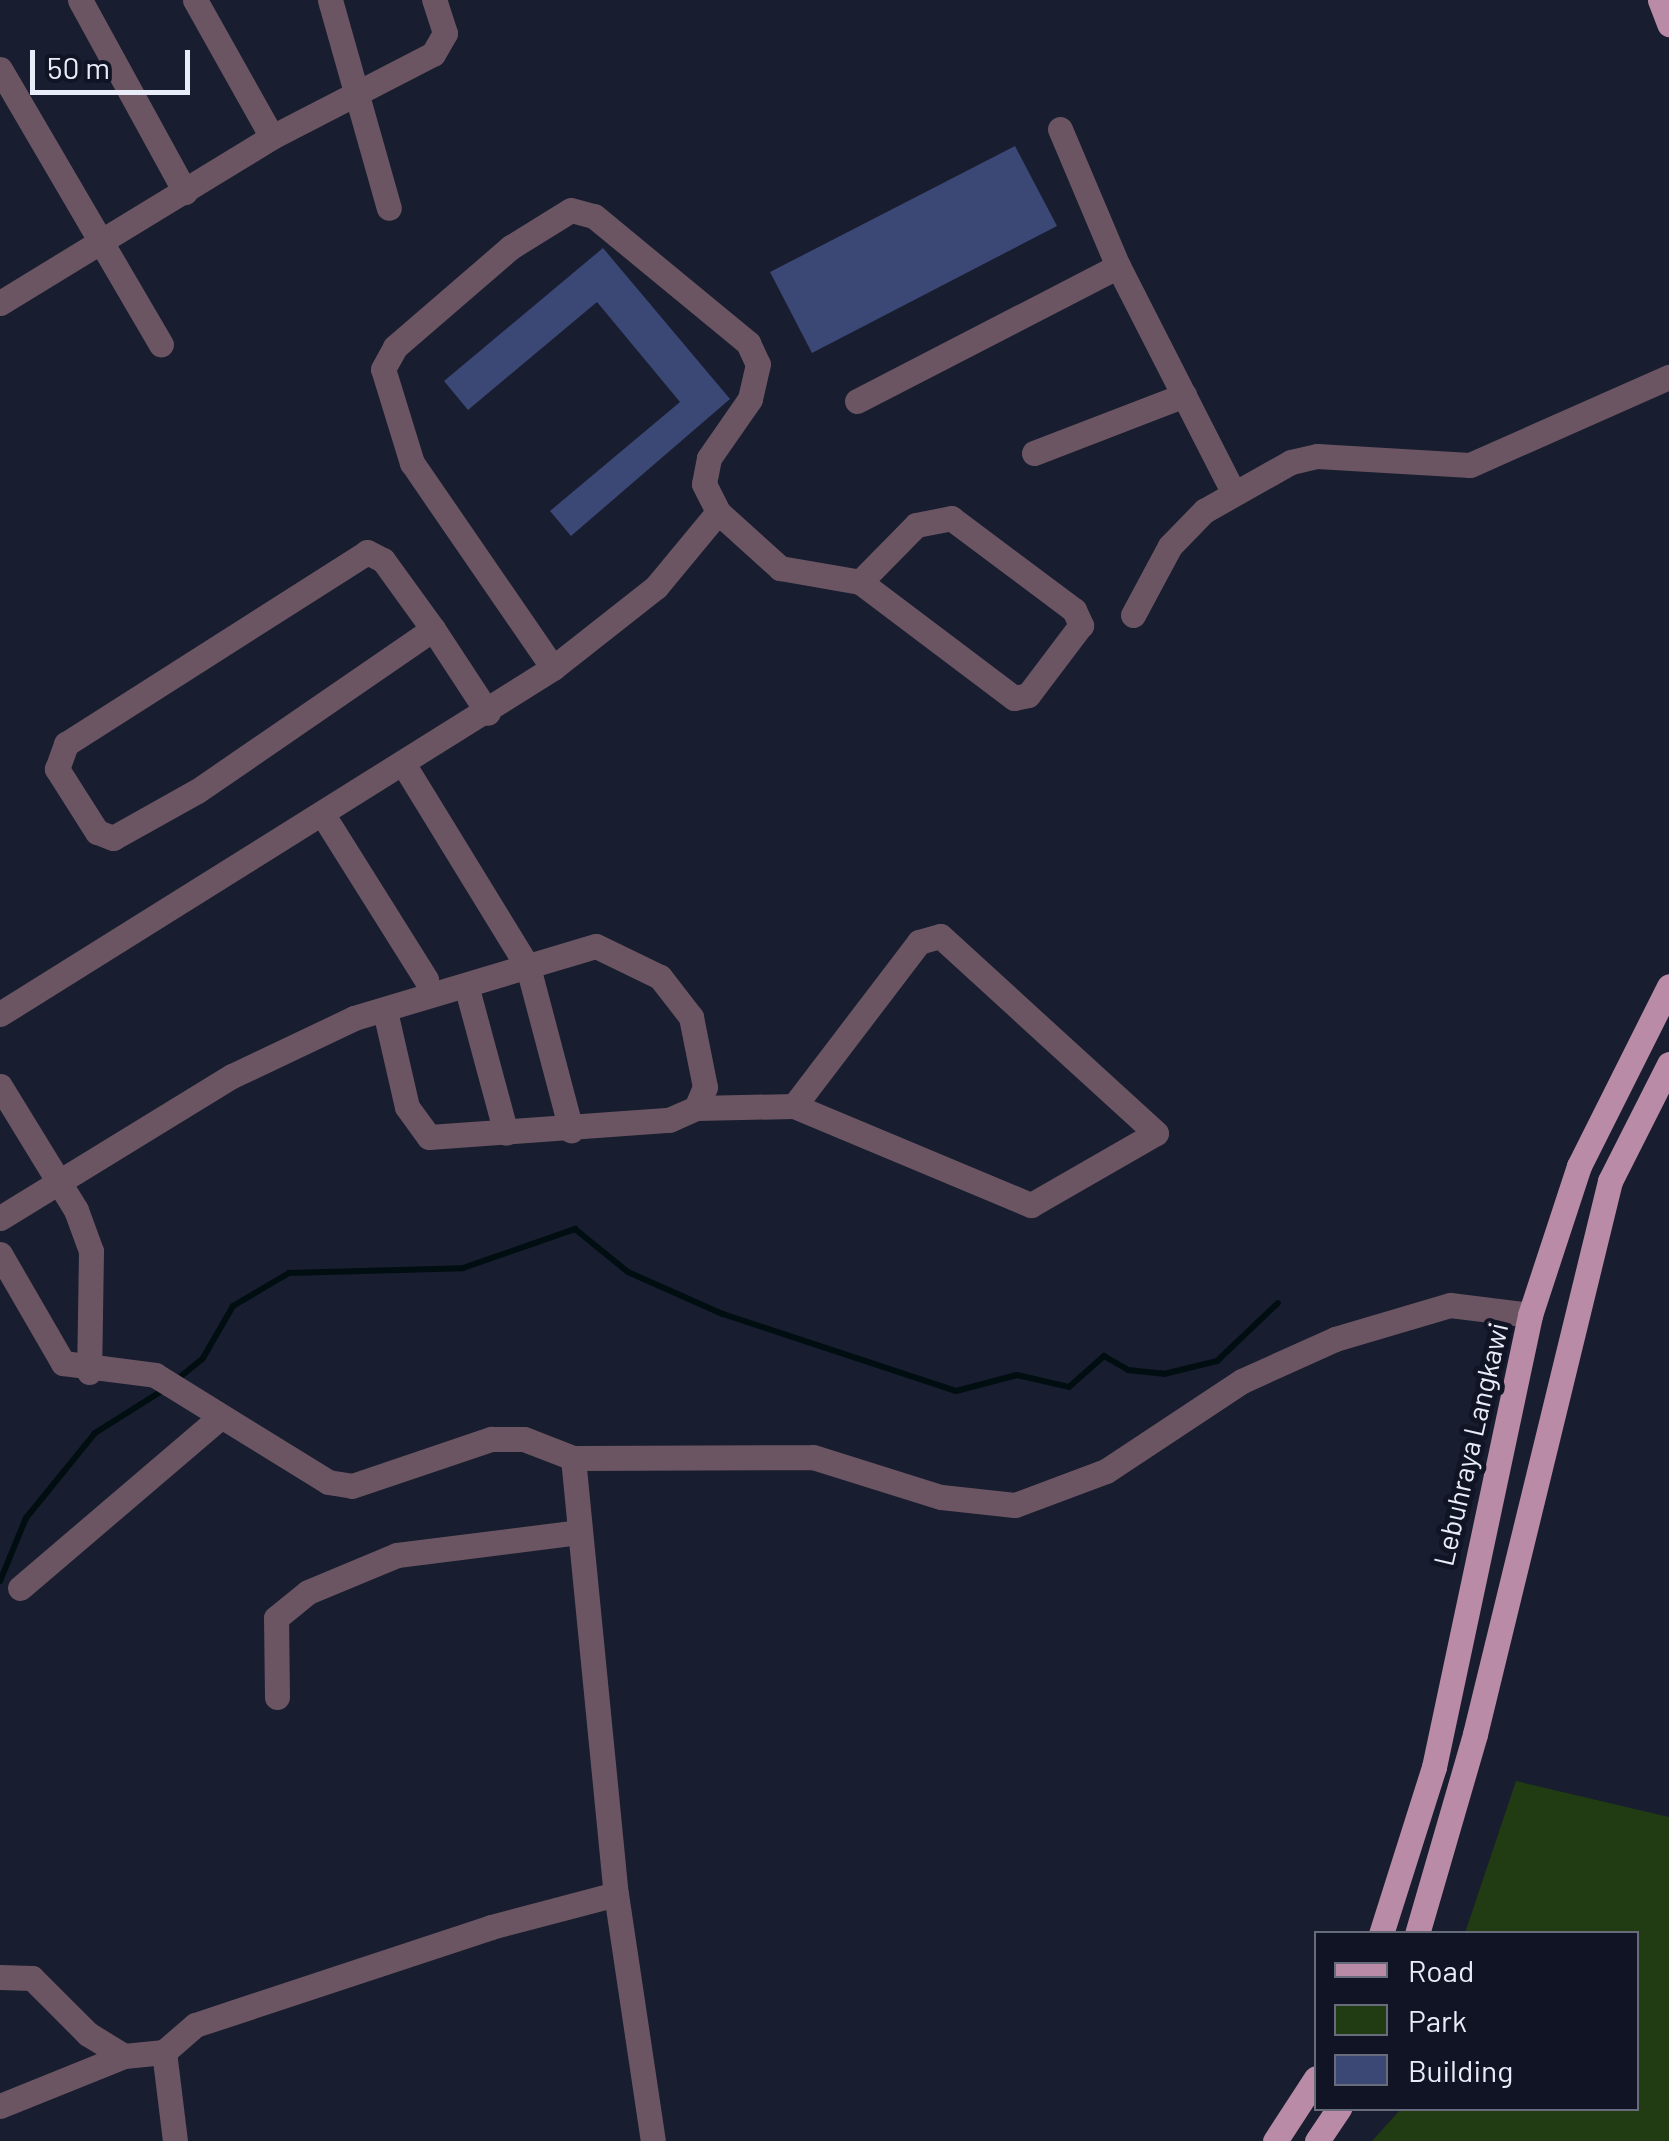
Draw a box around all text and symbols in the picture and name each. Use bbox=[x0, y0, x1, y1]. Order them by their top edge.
scale bar bbox=[35, 30, 195, 92]
text: 50 m bbox=[47, 49, 110, 85]
street label: Lebuhraya Langkawi bbox=[1426, 1319, 1514, 1569]
legend bbox=[1314, 1931, 1639, 2111]
text: Road bbox=[1408, 1952, 1474, 1988]
text: Park bbox=[1408, 2002, 1467, 2038]
text: Building bbox=[1408, 2052, 1513, 2088]

